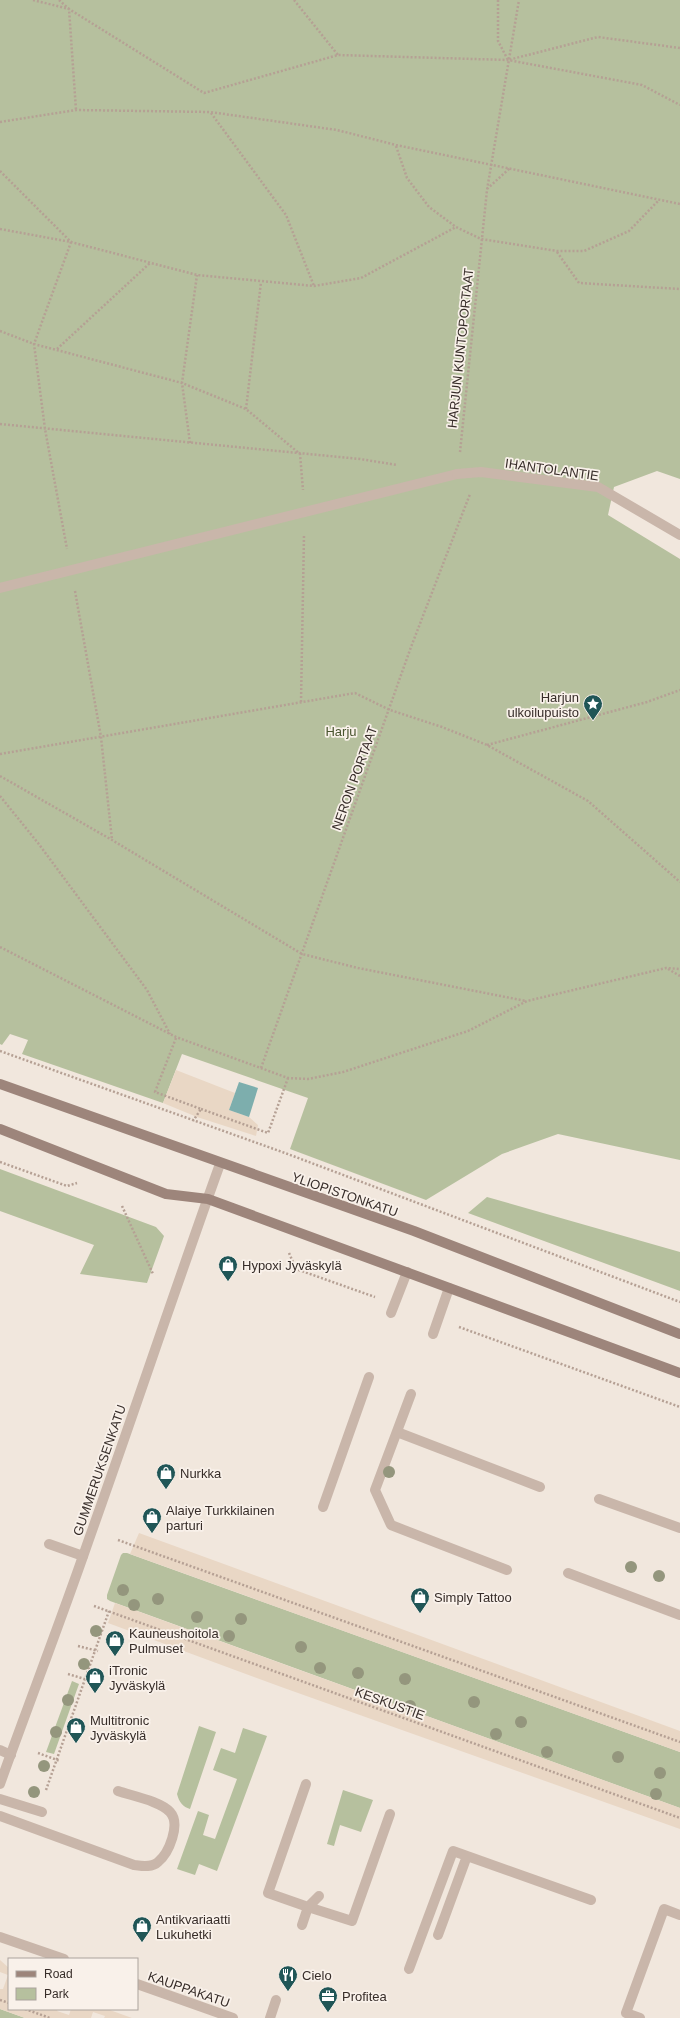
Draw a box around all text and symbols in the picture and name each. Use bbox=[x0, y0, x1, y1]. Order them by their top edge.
street label: HARJUN KUNTOPORTAAT bbox=[445, 267, 476, 429]
street label: IHANTOLANTIE bbox=[504, 455, 600, 484]
place label: Harjun ulkoilupuisto bbox=[507, 690, 579, 720]
place icon: Harjun ulkoilupuisto bbox=[582, 693, 604, 721]
park label: Harju bbox=[325, 724, 357, 739]
street label: NERON PORTAAT bbox=[329, 724, 380, 832]
street label: YLIOPISTONKATU bbox=[290, 1169, 400, 1220]
shop icon: Hypoxi Jyväskylä bbox=[217, 1254, 239, 1282]
place label: Hypoxi Jyväskylä bbox=[242, 1258, 342, 1273]
street label: GUMMERUKSENKATU bbox=[70, 1403, 129, 1538]
shop icon: Nurkka bbox=[155, 1462, 177, 1490]
place label: Nurkka bbox=[180, 1466, 222, 1481]
place label: Alaiye Turkkilainen parturi bbox=[166, 1503, 274, 1533]
shop icon: Alaiye Turkkilainen parturi bbox=[141, 1506, 163, 1534]
shop icon: Simply Tattoo bbox=[409, 1586, 431, 1614]
place label: Simply Tattoo bbox=[434, 1590, 512, 1605]
place label: Kauneushoitola Pulmuset bbox=[129, 1626, 219, 1656]
shop icon: Kauneushoitola Pulmuset bbox=[104, 1629, 126, 1657]
place label: iTronic Jyväskylä bbox=[109, 1663, 166, 1693]
shop icon: iTronic Jyväskylä bbox=[84, 1666, 106, 1694]
street label: KESKUSTIE bbox=[353, 1684, 427, 1723]
place label: Multitronic Jyväskylä bbox=[90, 1713, 150, 1743]
shop icon: Multitronic Jyväskylä bbox=[65, 1716, 87, 1744]
place label: Antikvariaatti Lukuhetki bbox=[156, 1912, 231, 1942]
shop icon: Antikvariaatti Lukuhetki bbox=[131, 1915, 153, 1943]
legend bbox=[8, 1958, 138, 2010]
restaurant icon: Cielo bbox=[277, 1964, 299, 1992]
text: Road bbox=[44, 1967, 73, 1981]
street label: KAUPPAKATU bbox=[146, 1968, 232, 2010]
place label: Cielo bbox=[302, 1968, 332, 1983]
office icon: Profitea bbox=[317, 1985, 339, 2013]
text: Park bbox=[44, 1987, 70, 2001]
place label: Profitea bbox=[342, 1989, 388, 2004]

